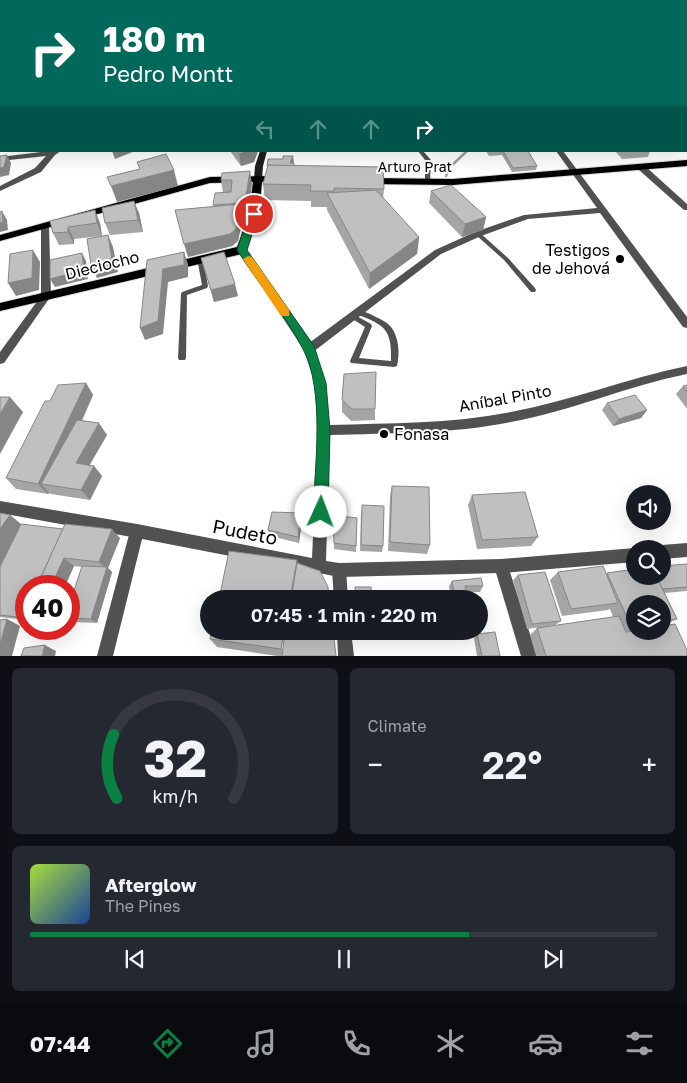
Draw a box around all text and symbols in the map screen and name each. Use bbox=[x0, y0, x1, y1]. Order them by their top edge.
text: 180 m bbox=[103, 18, 206, 60]
icon: right bbox=[20, 20, 85, 85]
text: Pedro Montt bbox=[103, 60, 233, 87]
icon: left bbox=[251, 115, 279, 143]
icon: ahead bbox=[304, 115, 332, 143]
icon: ahead bbox=[357, 115, 385, 143]
icon: right bbox=[410, 115, 438, 143]
street label: Arturo Prat bbox=[378, 158, 452, 175]
pin bbox=[233, 193, 275, 235]
icon: arrive bbox=[240, 200, 268, 228]
place label: Testigos de Jehová bbox=[532, 240, 610, 278]
street label: Dieciocho bbox=[63, 246, 141, 284]
marker: Testigos de Jehová bbox=[614, 253, 626, 265]
street label: Aníbal Pinto bbox=[457, 380, 553, 416]
place label: Fonasa bbox=[394, 424, 449, 444]
marker: Fonasa bbox=[378, 428, 390, 440]
position arrow bbox=[294, 485, 346, 537]
map controls bbox=[626, 485, 671, 640]
button: sound bbox=[626, 485, 671, 530]
street label: Pudeto bbox=[211, 514, 280, 549]
button: search bbox=[626, 540, 671, 585]
speed limit sign: 40 bbox=[15, 575, 80, 640]
button: layers bbox=[626, 595, 671, 640]
text: 07:45 · 1 min · 220 m bbox=[251, 603, 437, 626]
text: Climate bbox=[368, 716, 427, 736]
text: 32 bbox=[143, 726, 206, 788]
text: 22° bbox=[482, 742, 542, 787]
text: − bbox=[368, 748, 383, 781]
text: + bbox=[642, 748, 657, 781]
text: km/h bbox=[152, 785, 197, 807]
text: Afterglow bbox=[105, 873, 196, 896]
text: The Pines bbox=[105, 896, 180, 916]
icon: previous bbox=[121, 945, 149, 973]
icon: pause bbox=[330, 945, 358, 973]
icon: next bbox=[539, 945, 567, 973]
icon: directions bbox=[150, 1026, 185, 1061]
icon: music bbox=[244, 1026, 279, 1061]
icon: phone bbox=[339, 1026, 374, 1061]
icon: climate bbox=[433, 1026, 468, 1061]
icon: car bbox=[528, 1026, 563, 1061]
icon: filters bbox=[622, 1026, 657, 1061]
text: 07:44 bbox=[30, 1030, 91, 1057]

